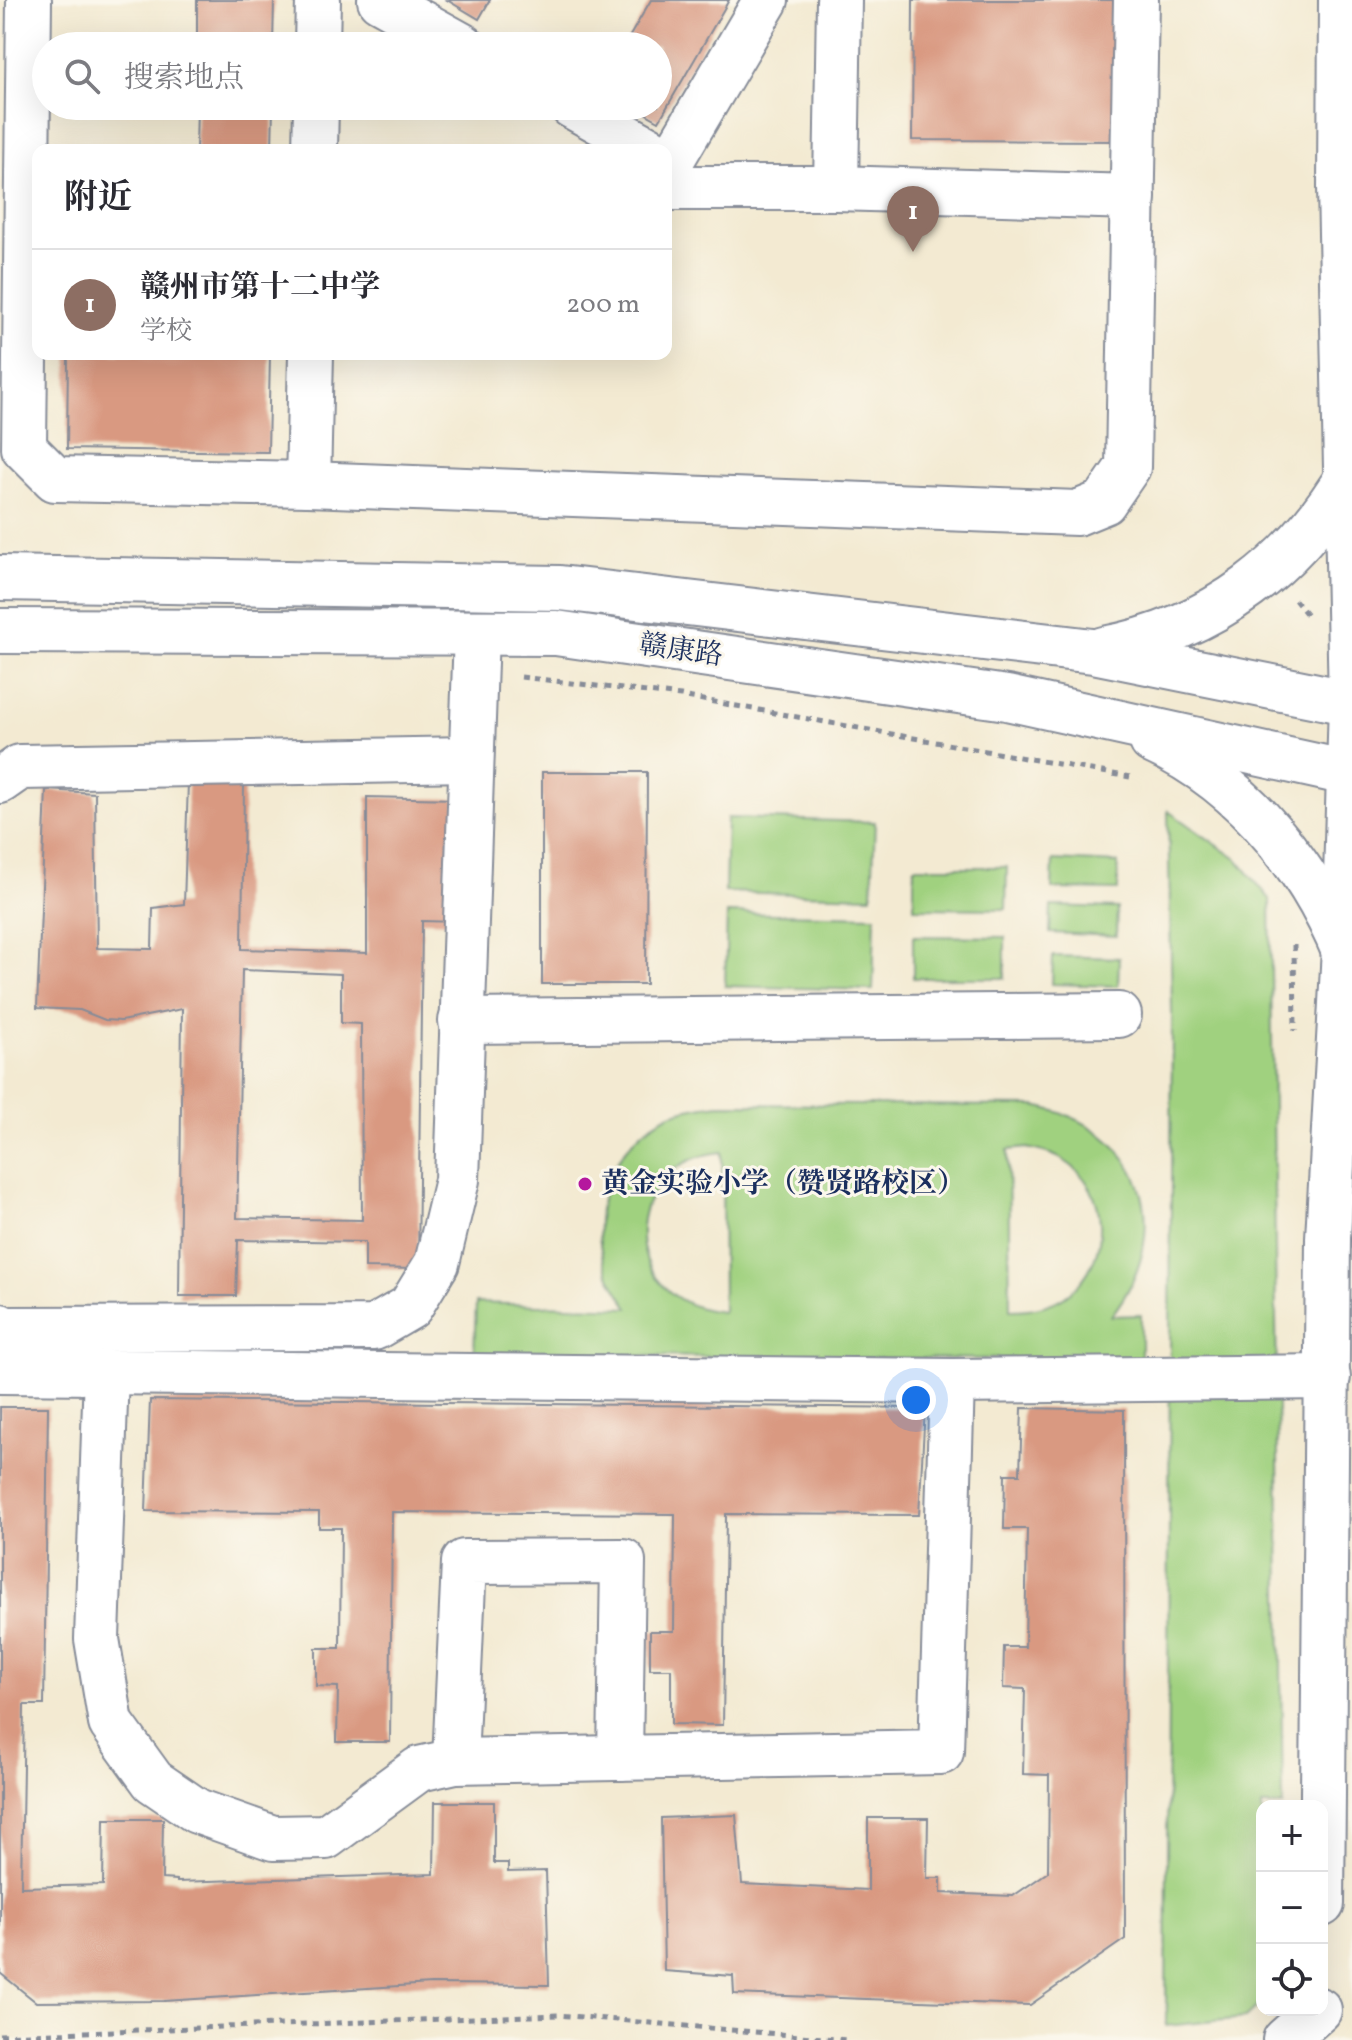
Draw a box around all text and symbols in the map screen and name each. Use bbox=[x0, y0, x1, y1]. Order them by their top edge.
search box bbox=[32, 32, 672, 120]
icon: search bbox=[60, 54, 104, 98]
text: 搜索地点 bbox=[124, 58, 244, 100]
text: 附近 bbox=[64, 176, 132, 223]
pin: 1 bbox=[887, 186, 939, 252]
text: 赣州市第十二中学 bbox=[140, 267, 380, 309]
text: 1 bbox=[85, 287, 95, 323]
text: 200 m bbox=[566, 287, 640, 323]
text: 学校 bbox=[140, 314, 192, 350]
street label: 赣康路 bbox=[637, 626, 725, 676]
place label: 黄金实验小学（赞贤路校区） bbox=[601, 1165, 965, 1204]
marker: 黄金实验小学（赞贤路校区） bbox=[576, 1175, 594, 1193]
your location bbox=[896, 1380, 936, 1420]
map controls bbox=[1256, 1800, 1328, 2016]
button: + bbox=[1256, 1800, 1328, 1872]
button: − bbox=[1256, 1872, 1328, 1944]
button: locate bbox=[1256, 1944, 1328, 2016]

